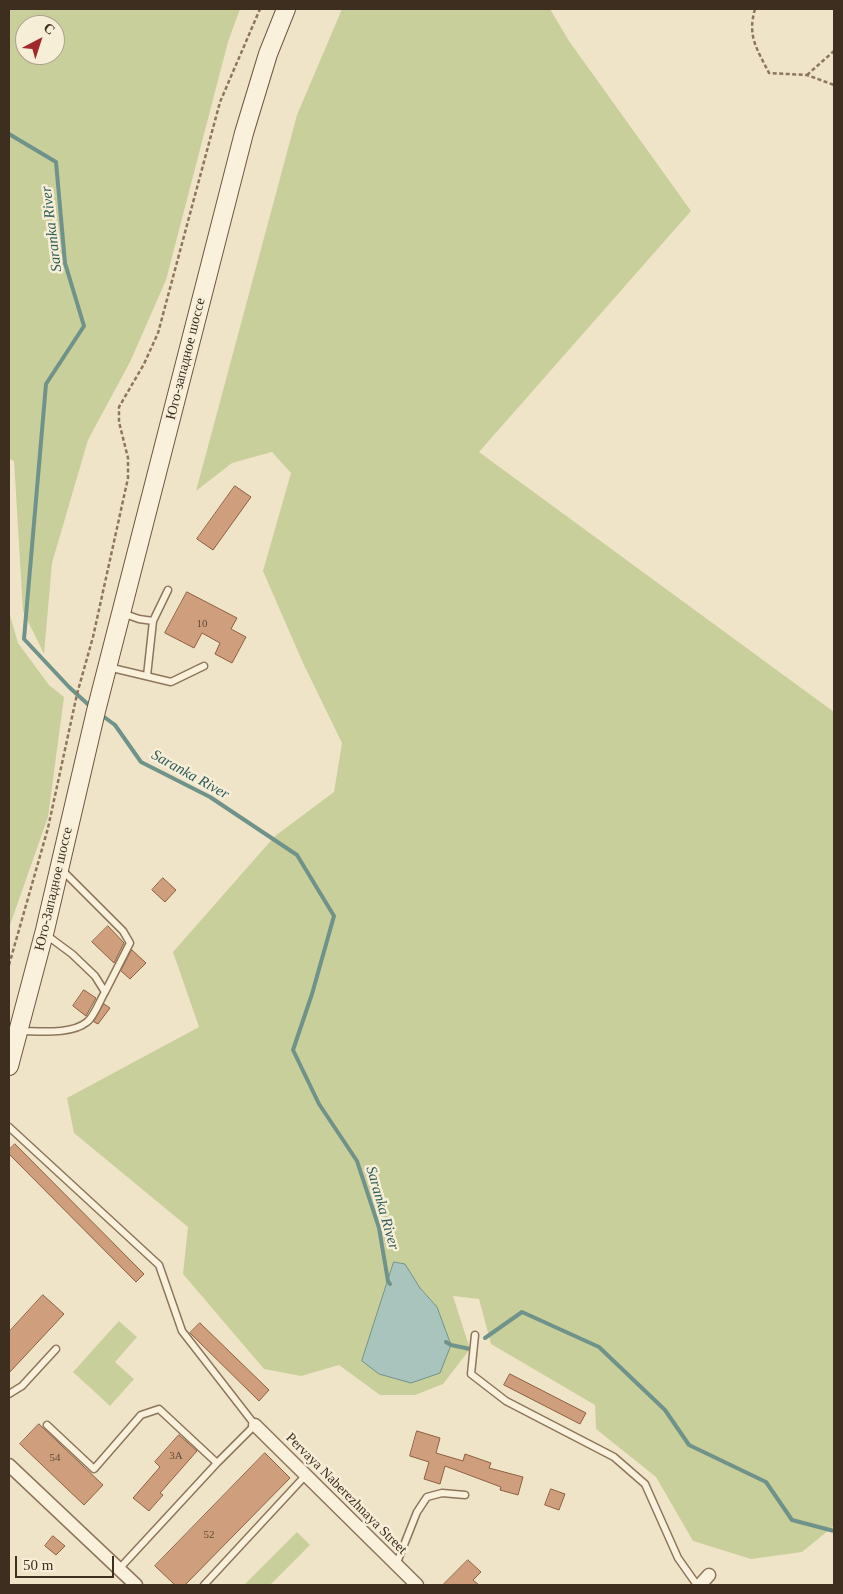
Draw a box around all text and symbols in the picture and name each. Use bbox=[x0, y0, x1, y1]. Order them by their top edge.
north arrow bbox=[15, 15, 65, 65]
text: С bbox=[41, 20, 58, 38]
water label: Saranka River bbox=[38, 185, 66, 273]
street label: Юго-западное шоссе bbox=[163, 296, 209, 422]
house number: 10 bbox=[196, 617, 208, 631]
water label: Saranka River bbox=[148, 746, 232, 804]
street label: Юго-Западное шоссе bbox=[32, 825, 76, 953]
water label: Saranka River bbox=[361, 1164, 403, 1252]
street label: Pervaya Naberezhnaya Street bbox=[282, 1430, 410, 1558]
house number: 3А bbox=[169, 1449, 183, 1463]
house number: 54 bbox=[50, 1451, 60, 1465]
house number: 52 bbox=[203, 1528, 214, 1542]
scale bar bbox=[18, 1546, 116, 1578]
text: 50 m bbox=[23, 1557, 53, 1573]

